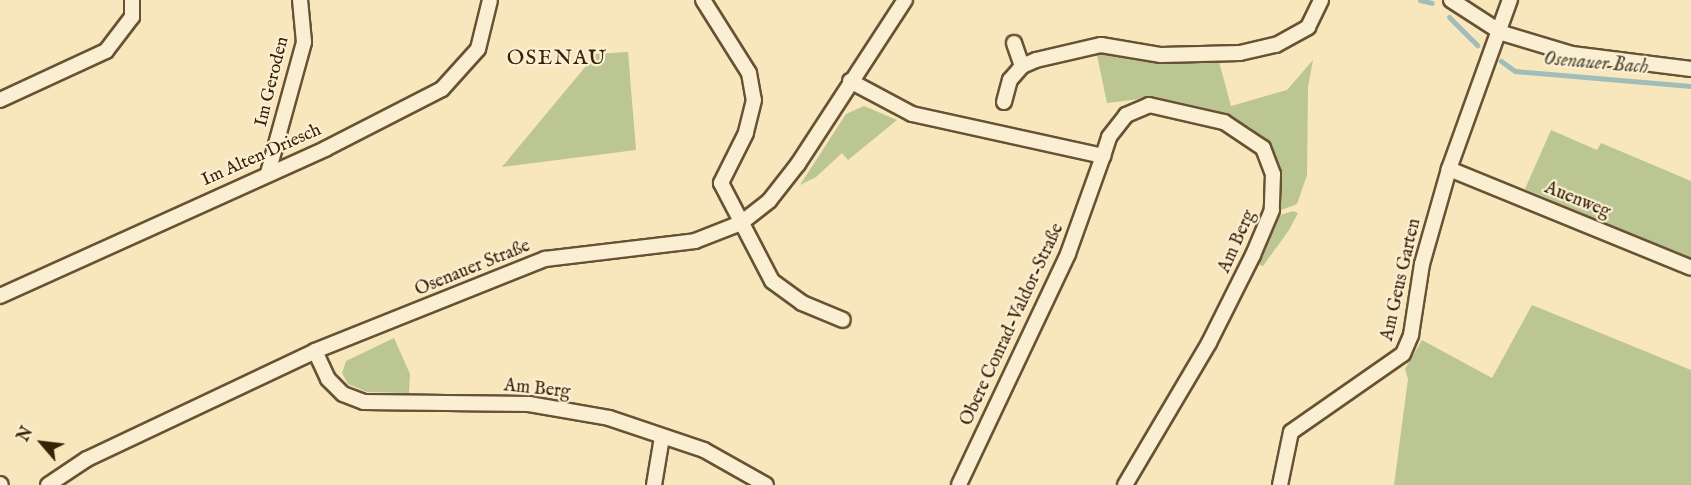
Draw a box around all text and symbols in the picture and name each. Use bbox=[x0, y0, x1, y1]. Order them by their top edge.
street label: Im Geroden bbox=[251, 35, 295, 129]
district label: OSENAU bbox=[507, 46, 607, 72]
water label: Osenauer Bach bbox=[1543, 46, 1649, 80]
street label: Im Alten Driesch bbox=[199, 120, 325, 192]
street label: Auenweg bbox=[1541, 178, 1613, 224]
street label: Am Berg bbox=[1215, 207, 1261, 277]
street label: Am Geus Garten bbox=[1377, 217, 1427, 343]
street label: Obere Conrad-Valdor-Straße bbox=[957, 220, 1069, 430]
street label: Osenauer Straße bbox=[412, 236, 534, 302]
street label: Am Berg bbox=[503, 376, 571, 404]
north arrow bbox=[12, 413, 72, 473]
text: N bbox=[14, 424, 38, 445]

